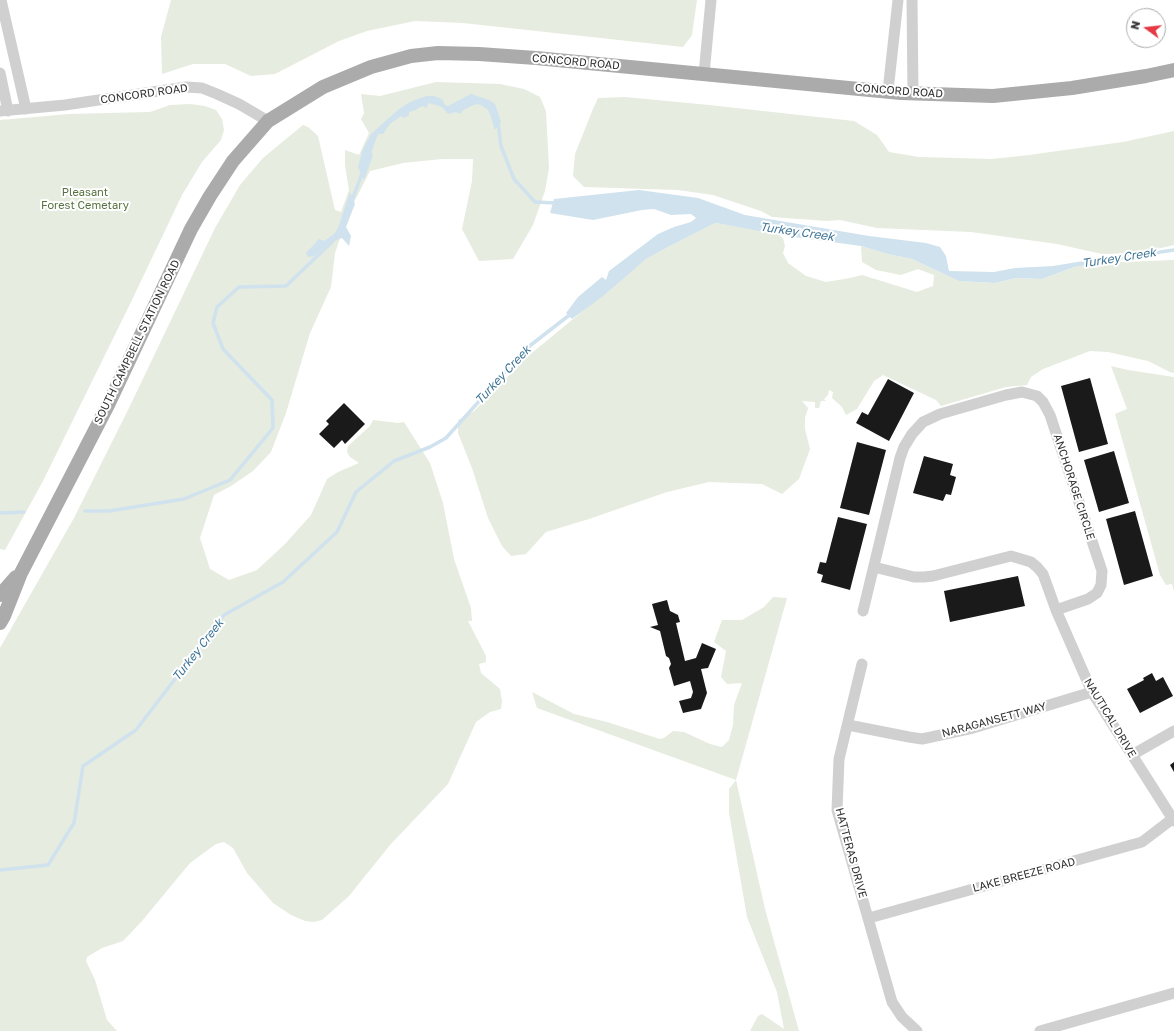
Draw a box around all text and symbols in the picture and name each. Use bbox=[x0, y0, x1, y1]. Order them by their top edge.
north arrow bbox=[1126, 8, 1166, 48]
text: N bbox=[1128, 19, 1142, 31]
street label: CONCORD ROAD bbox=[532, 52, 620, 72]
street label: CONCORD ROAD bbox=[100, 81, 188, 107]
street label: CONCORD ROAD bbox=[855, 81, 943, 101]
park label: Pleasant Forest Cemetary bbox=[41, 186, 129, 212]
water label: Turkey Creek bbox=[759, 220, 835, 244]
water label: Turkey Creek bbox=[1081, 245, 1157, 271]
street label: SOUTH CAMPBELL STATION ROAD bbox=[91, 258, 183, 426]
water label: Turkey Creek bbox=[472, 343, 534, 407]
street label: ANCHORAGE CIRCLE bbox=[1051, 432, 1097, 542]
water label: Turkey Creek bbox=[169, 616, 227, 684]
street label: NAUTICAL DRIVE bbox=[1081, 676, 1139, 760]
street label: NARAGANSETT WAY bbox=[940, 700, 1048, 740]
street label: HATTERAS DRIVE bbox=[833, 806, 869, 900]
street label: LAKE BREEZE ROAD bbox=[971, 855, 1077, 895]

